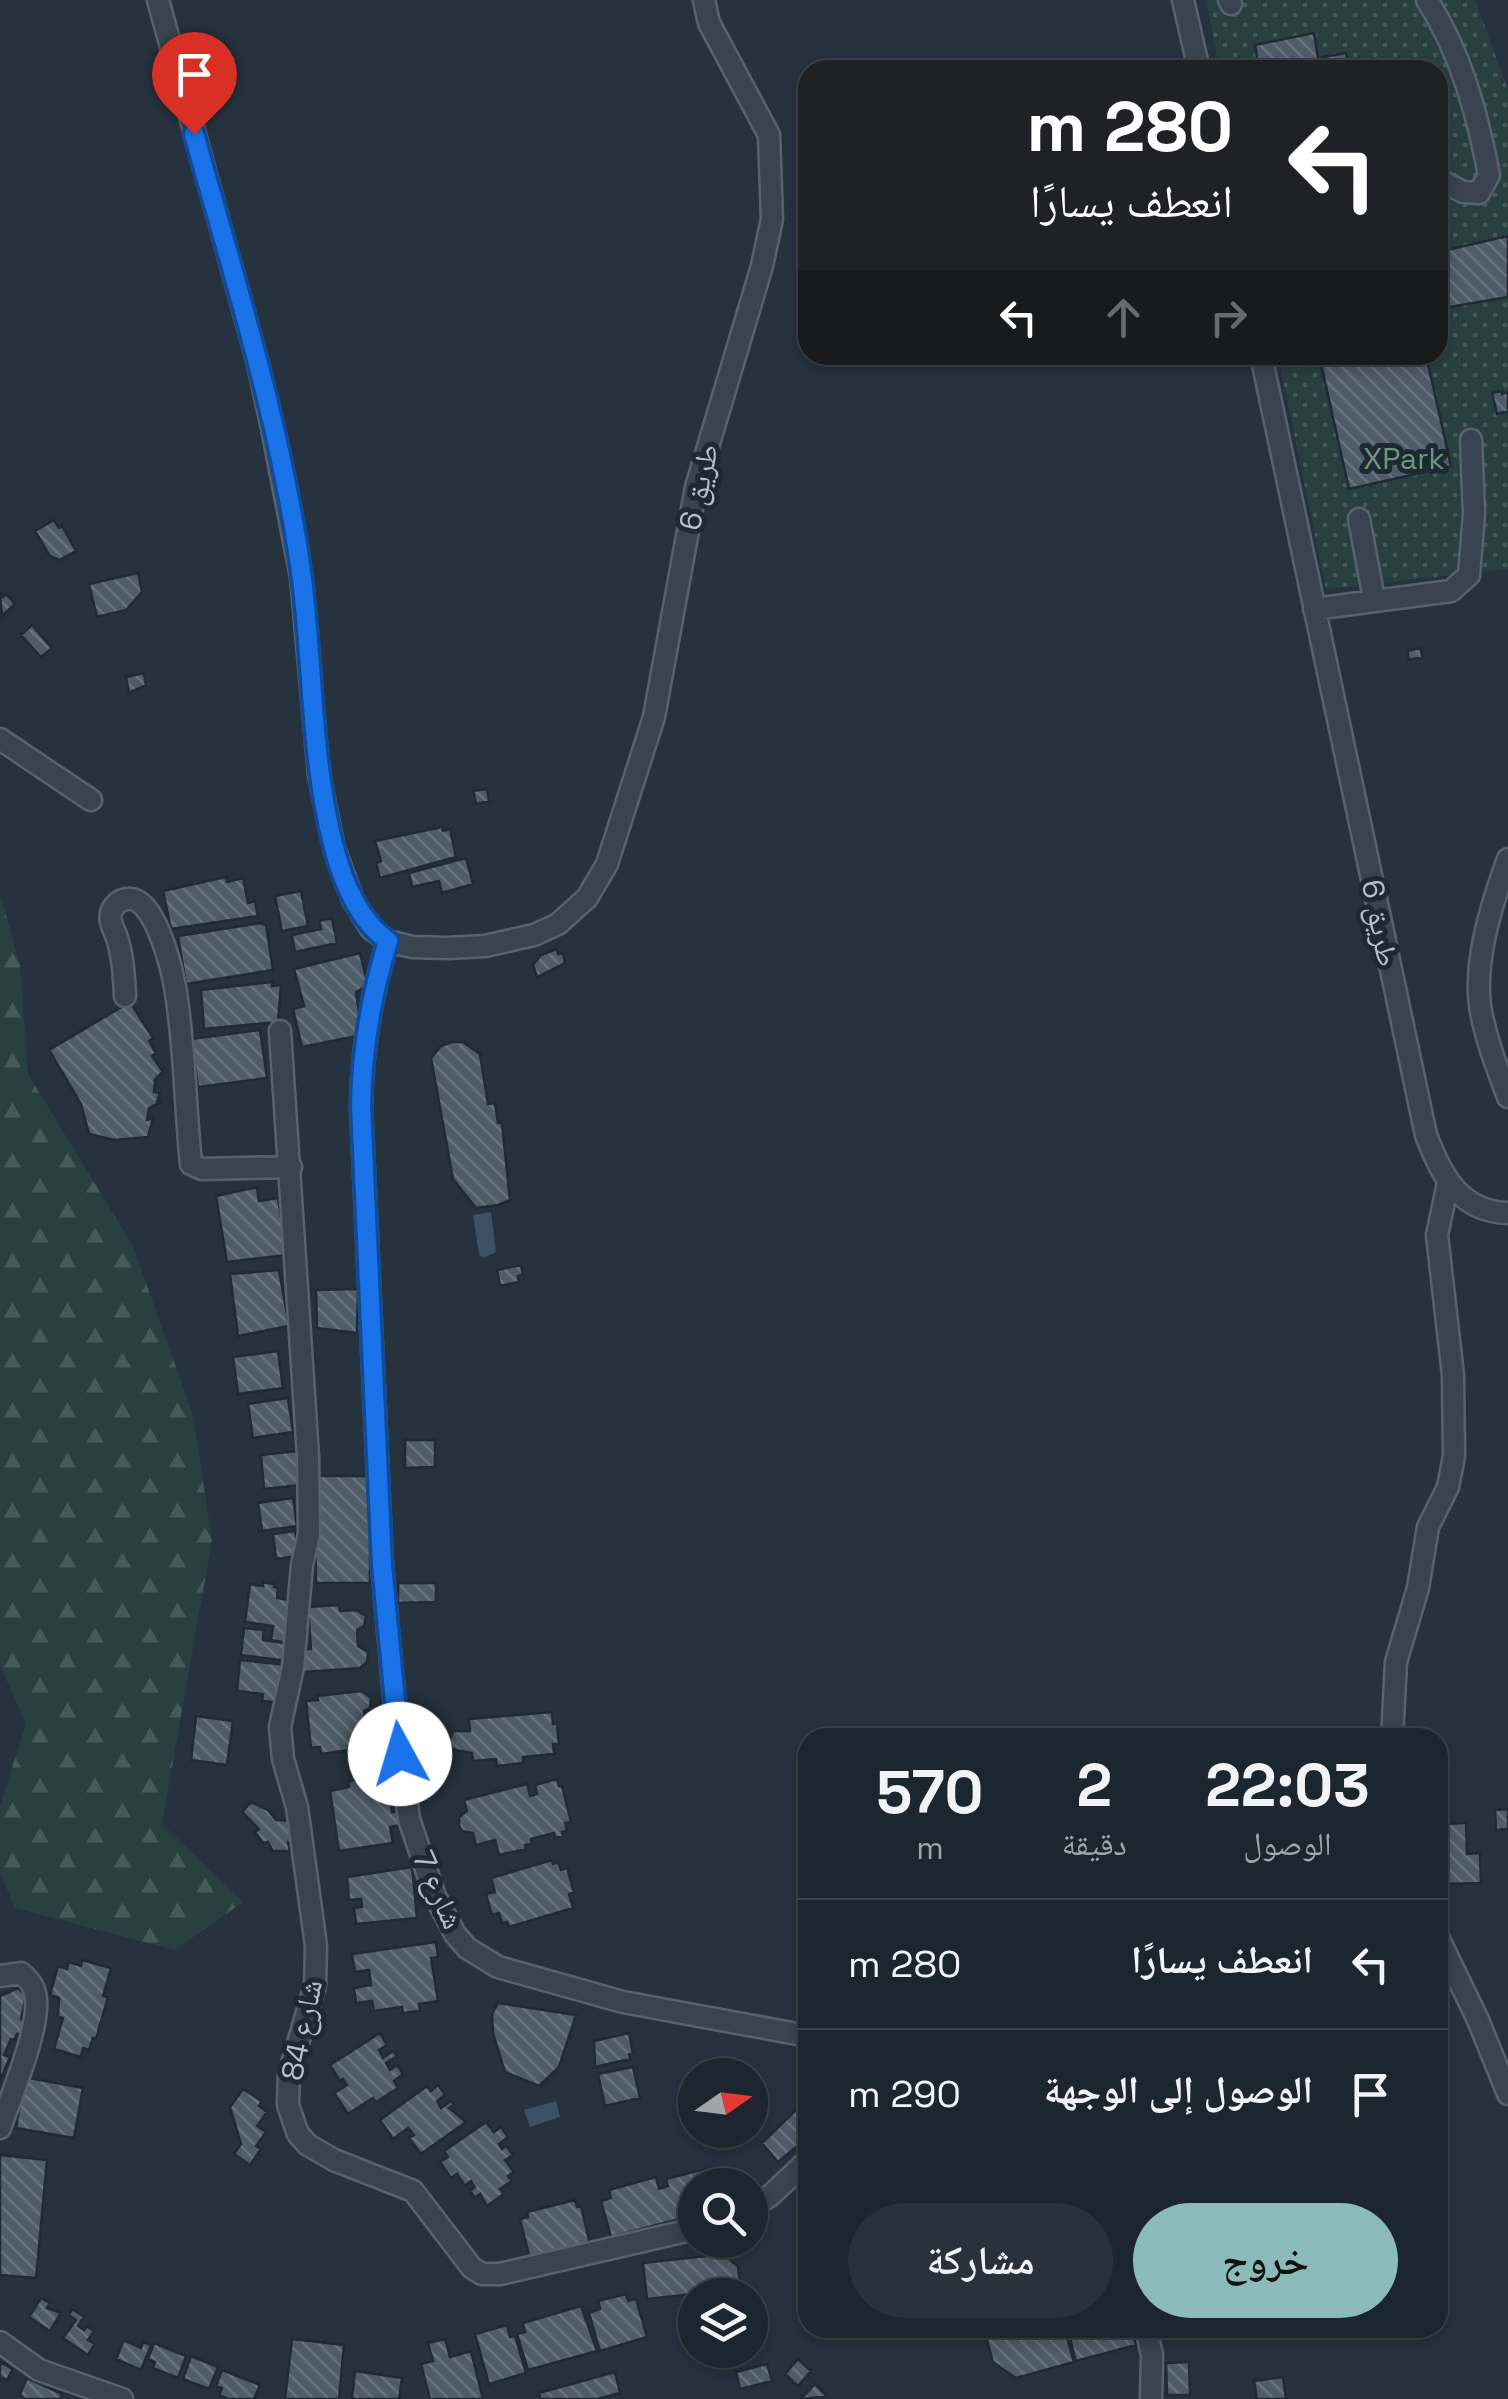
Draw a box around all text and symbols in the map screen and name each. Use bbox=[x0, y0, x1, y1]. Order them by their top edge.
pin bbox=[152, 32, 237, 135]
icon: arrive bbox=[167, 47, 222, 102]
text: 280 m bbox=[1026, 82, 1233, 171]
icon: left bbox=[1268, 100, 1398, 230]
text: انعطف يسارًا bbox=[1030, 173, 1233, 230]
icon: left bbox=[991, 290, 1046, 345]
icon: ahead bbox=[1096, 290, 1151, 345]
icon: right bbox=[1201, 290, 1256, 345]
park label: XPark bbox=[1363, 439, 1445, 478]
street label: طريق 6 bbox=[670, 440, 727, 534]
street label: طريق 6 bbox=[1353, 876, 1408, 970]
position arrow bbox=[348, 1702, 452, 1806]
text: 2 bbox=[1077, 1747, 1112, 1824]
text: 22:03 bbox=[1205, 1747, 1370, 1824]
text: 570 bbox=[876, 1754, 984, 1831]
text: دقيقة bbox=[1062, 1824, 1127, 1864]
text: الوصول bbox=[1243, 1824, 1332, 1864]
text: m bbox=[916, 1828, 944, 1868]
street label: شارع 7 bbox=[404, 1845, 473, 1935]
text: انعطف يسارًا bbox=[1131, 1936, 1313, 1984]
icon: left bbox=[1343, 1937, 1398, 1992]
text: 280 m bbox=[848, 1940, 961, 1988]
street label: شارع 84 bbox=[272, 1976, 331, 2084]
north arrow bbox=[678, 2058, 768, 2148]
map controls bbox=[678, 2058, 768, 2368]
text: الوصول إلى الوجهة bbox=[1044, 2066, 1313, 2114]
icon: arrive bbox=[1343, 2067, 1398, 2122]
text: 290 m bbox=[848, 2070, 961, 2118]
button: search bbox=[678, 2168, 768, 2258]
button: مشاركة bbox=[848, 2203, 1113, 2318]
button: خروج bbox=[1133, 2203, 1398, 2318]
button: layers bbox=[678, 2278, 768, 2368]

